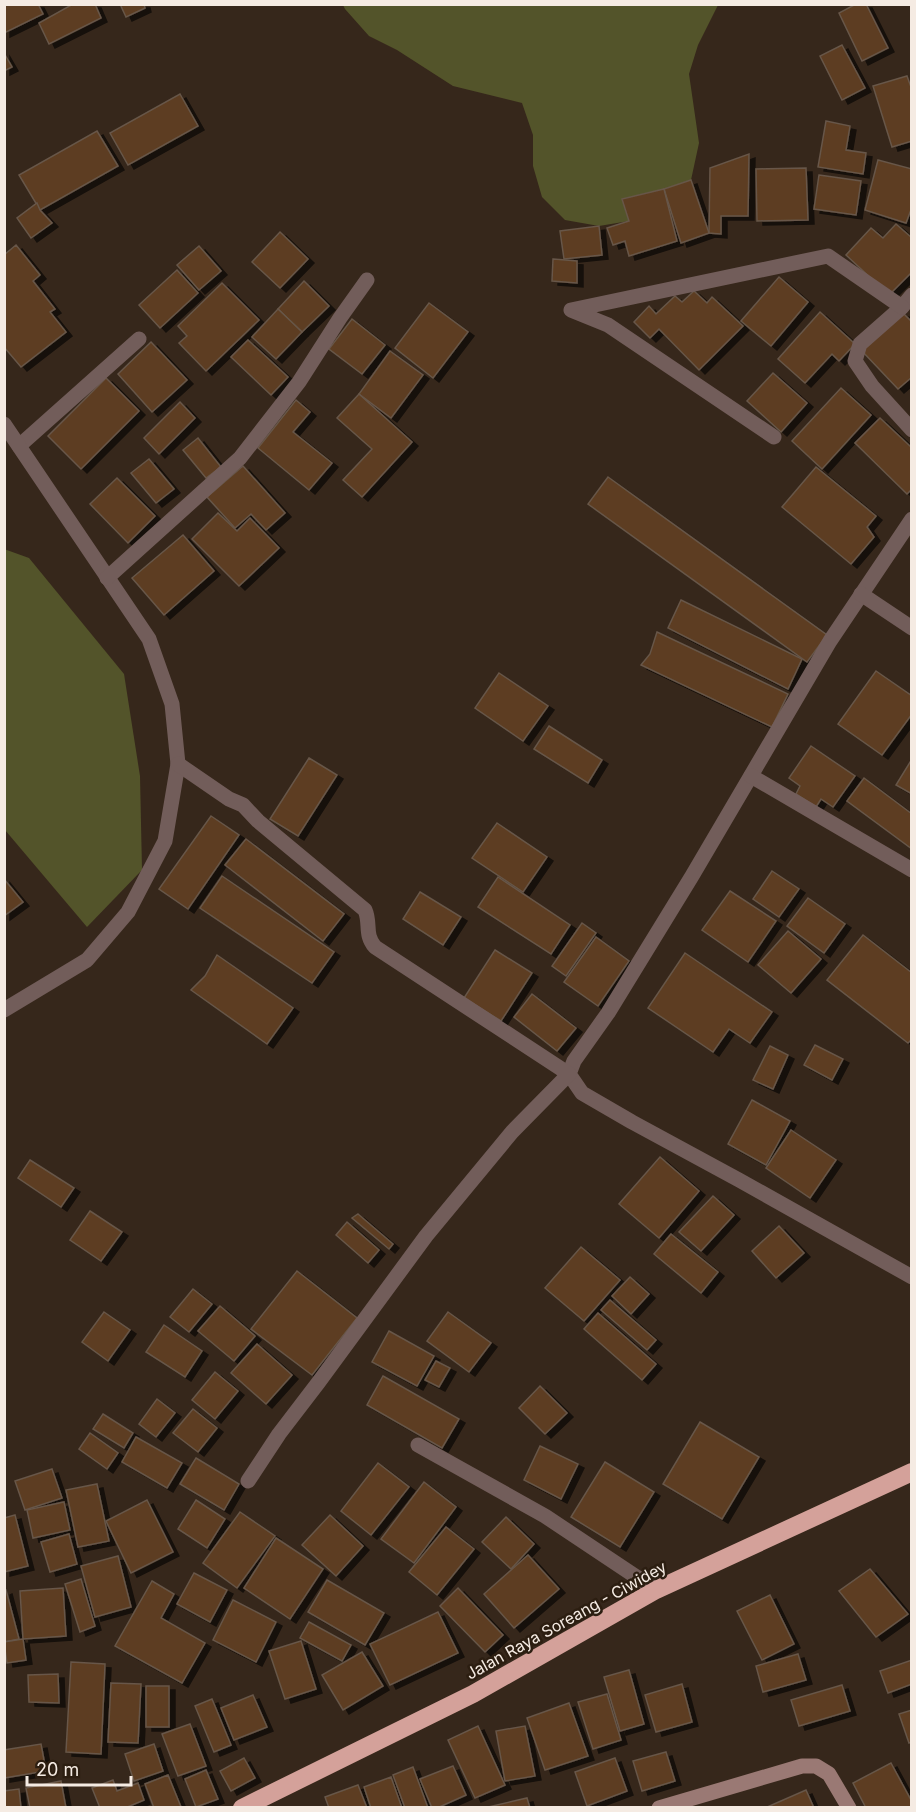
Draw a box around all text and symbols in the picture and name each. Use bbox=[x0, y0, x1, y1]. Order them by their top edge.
street label: Jalan Raya Soreang - Ciwidey bbox=[462, 1556, 670, 1684]
scale bar bbox=[27, 1749, 130, 1787]
text: 20 m bbox=[36, 1759, 79, 1780]

